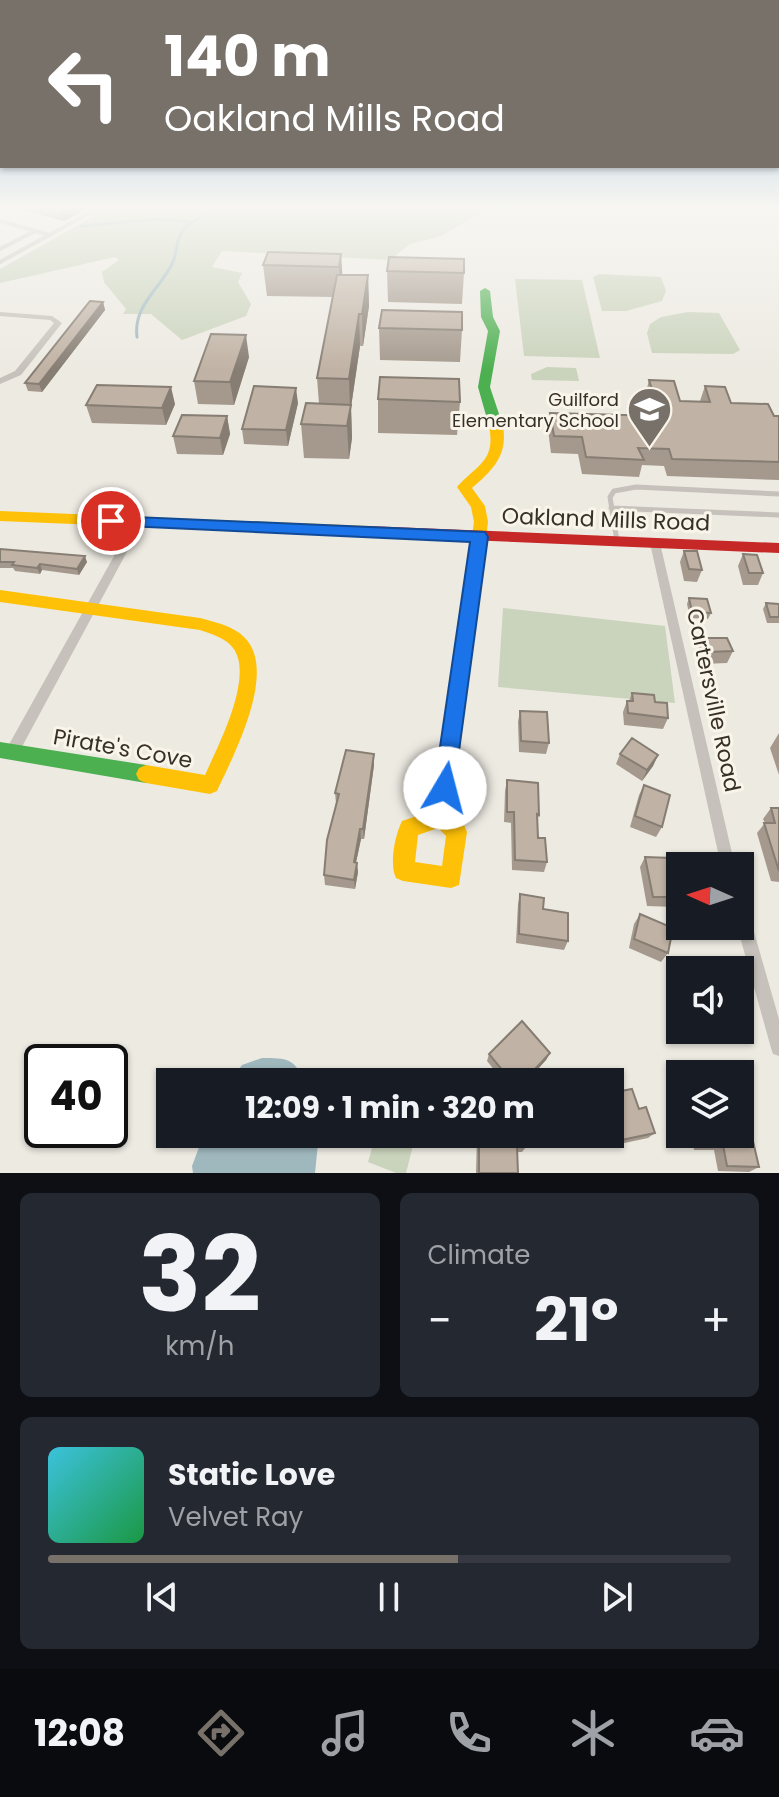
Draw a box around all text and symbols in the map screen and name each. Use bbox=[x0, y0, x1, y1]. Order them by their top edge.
text: 140 m bbox=[164, 17, 331, 96]
icon: left bbox=[32, 32, 136, 136]
text: Oakland Mills Road bbox=[164, 93, 505, 144]
school or university icon: Guilford Elementary School bbox=[626, 386, 674, 449]
place label: Guilford Elementary School bbox=[452, 387, 619, 433]
pin bbox=[77, 487, 145, 555]
icon: arrive bbox=[89, 499, 133, 543]
street label: Oakland Mills Road bbox=[501, 500, 711, 539]
street label: Cartersville Road bbox=[679, 606, 748, 795]
street label: Pirate's Cove bbox=[51, 721, 195, 776]
position arrow bbox=[403, 746, 487, 830]
north arrow bbox=[666, 852, 754, 940]
map controls bbox=[666, 852, 754, 1148]
button: sound bbox=[666, 956, 754, 1044]
speed limit sign: 40 bbox=[24, 1044, 128, 1148]
button: layers bbox=[666, 1060, 754, 1148]
text: 12:09 · 1 min · 320 m bbox=[245, 1086, 535, 1129]
text: 32 bbox=[139, 1202, 261, 1347]
text: Climate bbox=[428, 1237, 530, 1273]
text: 21° bbox=[534, 1278, 619, 1362]
text: − bbox=[428, 1290, 452, 1351]
text: + bbox=[701, 1290, 731, 1351]
text: km/h bbox=[165, 1328, 234, 1364]
text: Static Love bbox=[168, 1453, 335, 1496]
text: Velvet Ray bbox=[168, 1499, 303, 1535]
icon: previous bbox=[140, 1575, 184, 1619]
icon: pause bbox=[367, 1575, 411, 1619]
icon: next bbox=[595, 1575, 639, 1619]
icon: directions bbox=[193, 1705, 249, 1761]
icon: music bbox=[317, 1705, 373, 1761]
icon: phone bbox=[441, 1705, 497, 1761]
icon: climate bbox=[565, 1705, 621, 1761]
icon: car bbox=[689, 1705, 745, 1761]
text: 12:08 bbox=[34, 1708, 125, 1759]

